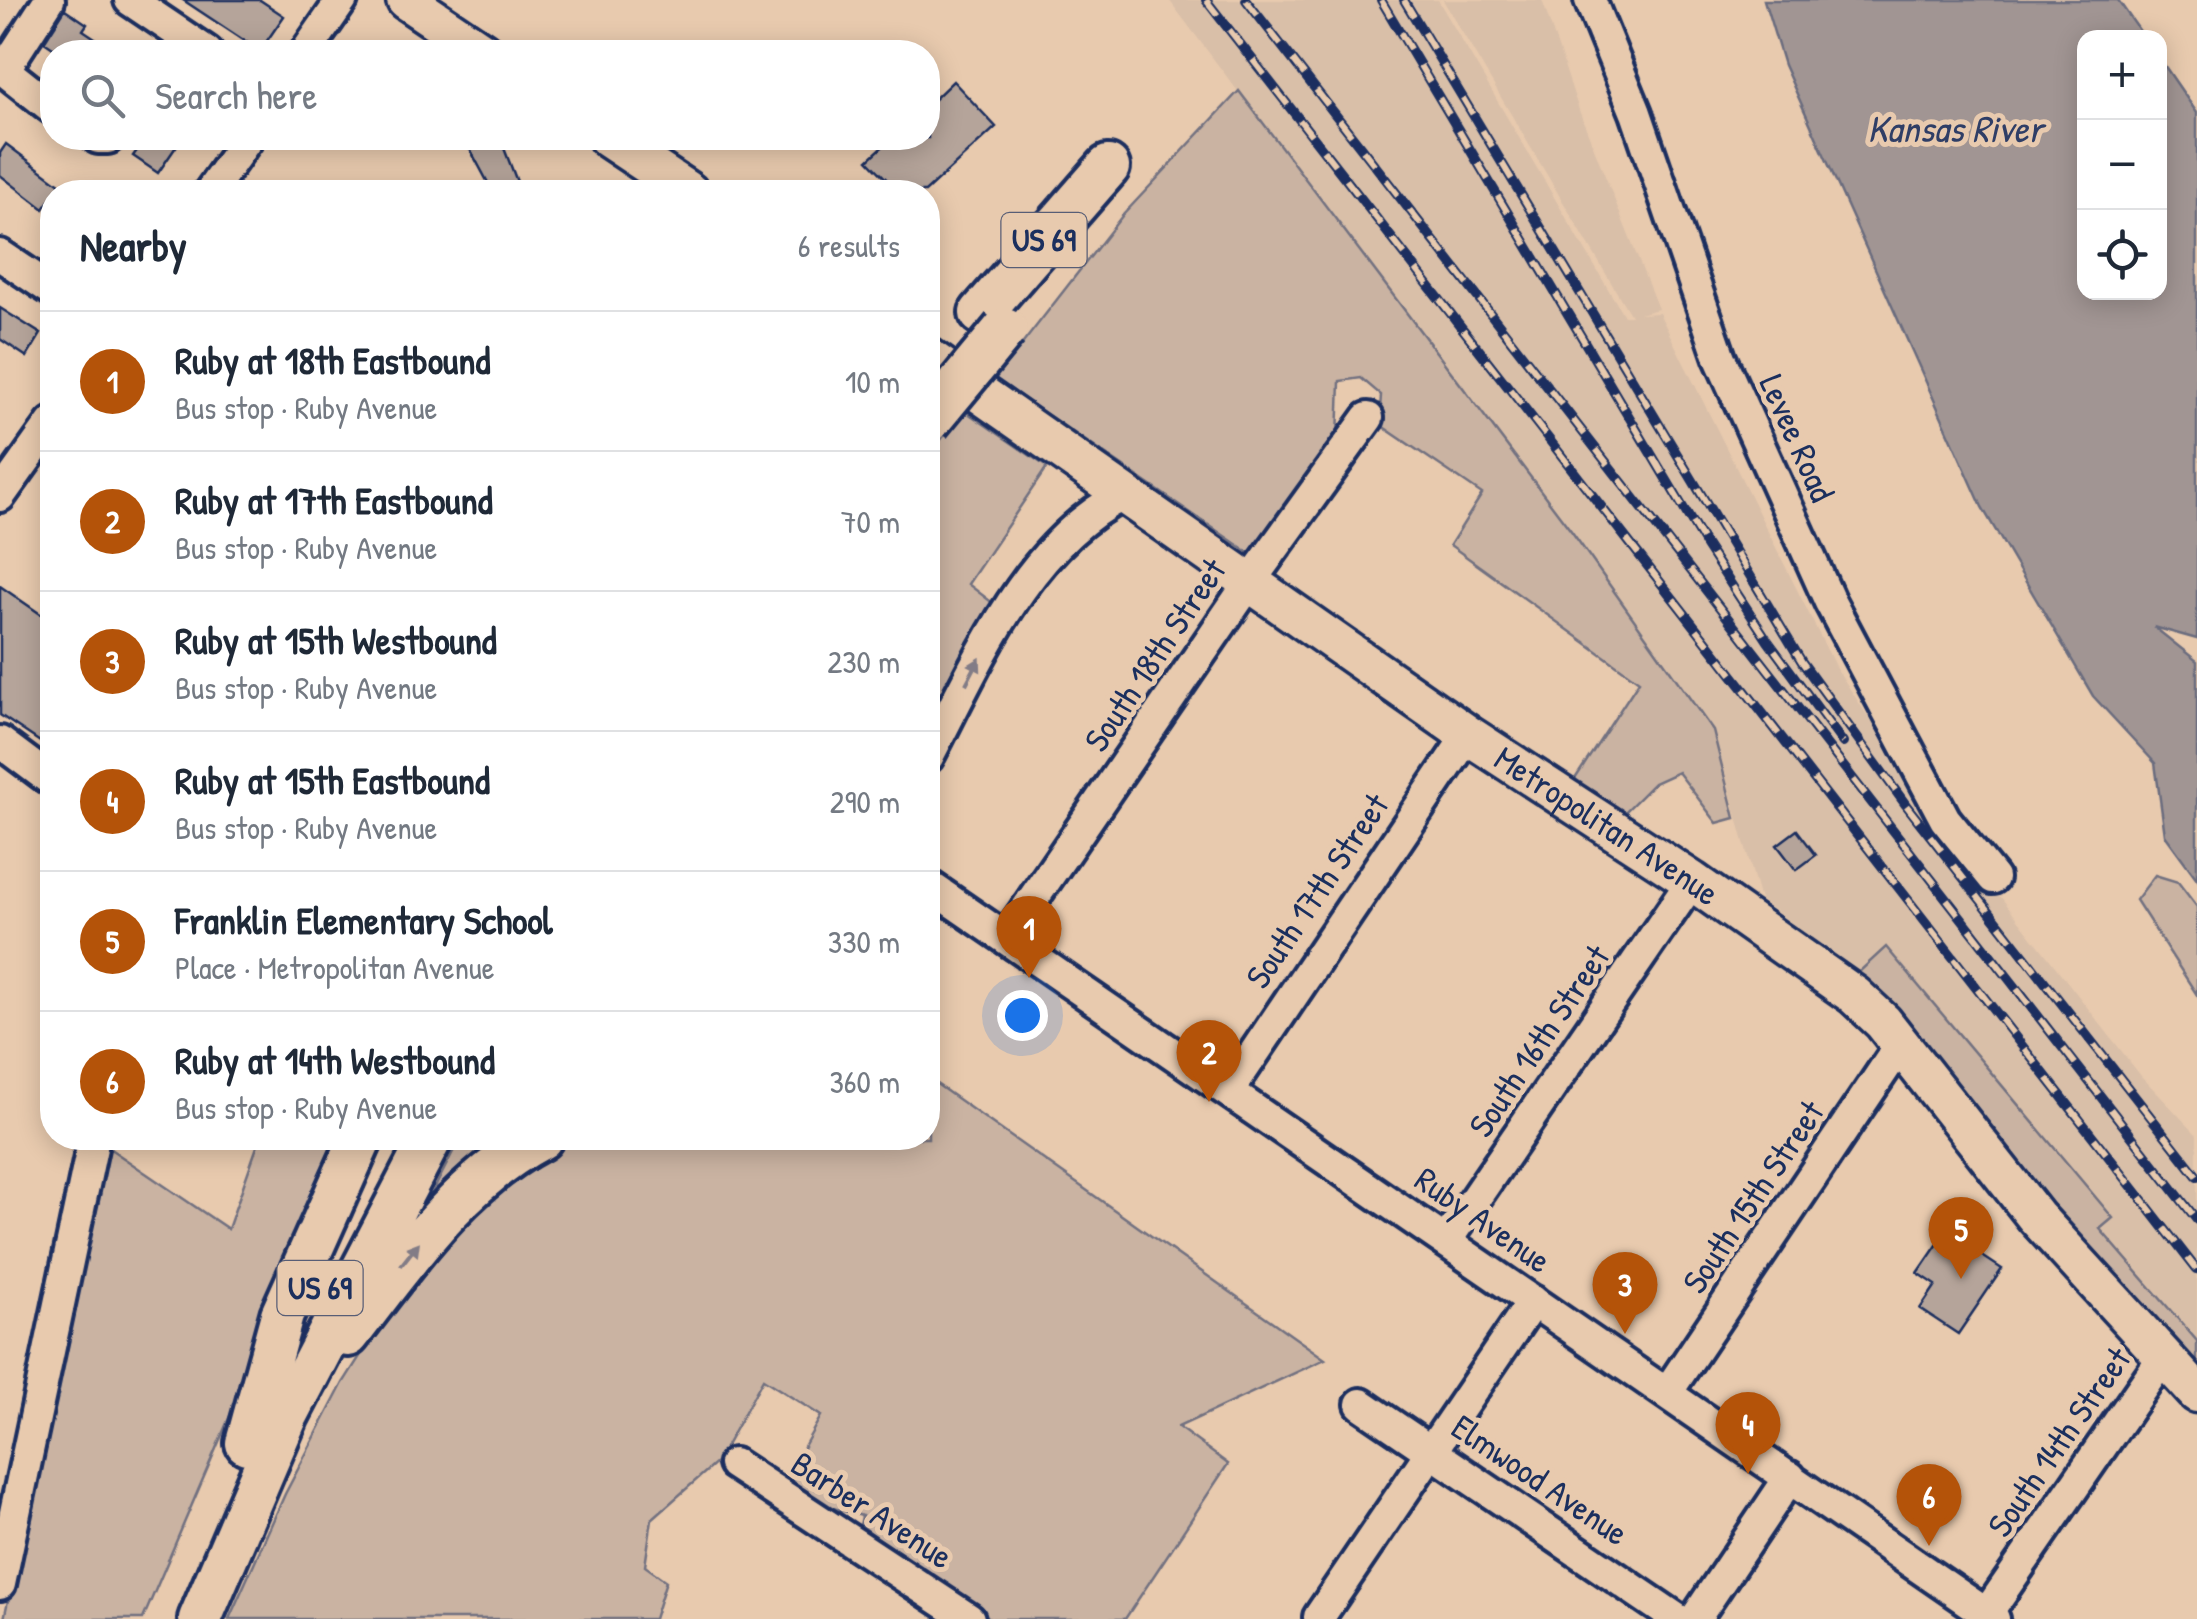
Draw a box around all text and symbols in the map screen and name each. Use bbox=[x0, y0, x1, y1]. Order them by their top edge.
map controls bbox=[2077, 30, 2167, 300]
button: + bbox=[2077, 30, 2167, 120]
search box bbox=[40, 40, 940, 150]
icon: search bbox=[75, 68, 130, 123]
text: Search here bbox=[155, 69, 317, 121]
water label: Kansas River bbox=[1867, 102, 2047, 154]
button: − bbox=[2077, 120, 2167, 210]
button: locate bbox=[2077, 210, 2167, 300]
road number: US 69 bbox=[1002, 213, 1086, 267]
text: Nearby bbox=[80, 217, 187, 274]
text: 6 results bbox=[798, 224, 900, 267]
text: Ruby at 18th Eastbound bbox=[175, 334, 490, 386]
text: 1 bbox=[107, 360, 118, 403]
text: 10 m bbox=[845, 360, 900, 403]
street label: Levee Road bbox=[1749, 367, 1846, 509]
text: Bus stop · Ruby Avenue bbox=[175, 386, 437, 429]
text: Ruby at 17th Eastbound bbox=[175, 474, 493, 526]
text: 2 bbox=[105, 500, 120, 543]
text: 70 m bbox=[841, 500, 900, 543]
text: Bus stop · Ruby Avenue bbox=[175, 526, 437, 569]
street label: South 18th Street bbox=[1073, 548, 1237, 760]
text: Ruby at 15th Westbound bbox=[175, 614, 497, 666]
text: 3 bbox=[105, 640, 120, 683]
text: 230 m bbox=[827, 640, 900, 683]
one-way arrow bbox=[964, 657, 981, 686]
text: Bus stop · Ruby Avenue bbox=[175, 666, 437, 709]
street label: Metropolitan Avenue bbox=[1486, 735, 1729, 916]
text: Ruby at 15th Eastbound bbox=[175, 754, 490, 806]
text: 4 bbox=[106, 780, 119, 823]
text: 290 m bbox=[830, 780, 900, 823]
street label: South 17th Street bbox=[1234, 783, 1400, 997]
text: Bus stop · Ruby Avenue bbox=[175, 806, 437, 849]
text: Franklin Elementary School bbox=[175, 894, 553, 946]
pin: 1 bbox=[996, 896, 1062, 978]
text: 5 bbox=[106, 920, 119, 963]
text: 330 m bbox=[828, 920, 900, 963]
street label: South 16th Street bbox=[1457, 935, 1621, 1146]
text: Place · Metropolitan Avenue bbox=[175, 946, 495, 989]
your location bbox=[997, 990, 1048, 1041]
pin: 2 bbox=[1176, 1020, 1242, 1102]
text: Ruby at 14th Westbound bbox=[175, 1034, 495, 1086]
text: 6 bbox=[106, 1060, 119, 1103]
text: 360 m bbox=[829, 1060, 900, 1103]
text: Bus stop · Ruby Avenue bbox=[175, 1086, 437, 1129]
street label: South 15th Street bbox=[1671, 1090, 1835, 1302]
street label: Ruby Avenue bbox=[1406, 1156, 1561, 1284]
pin: 5 bbox=[1928, 1196, 1994, 1279]
one-way arrow bbox=[400, 1242, 421, 1268]
pin: 3 bbox=[1592, 1252, 1658, 1334]
road number: US 69 bbox=[278, 1261, 362, 1315]
street label: South 14th Street bbox=[1976, 1337, 2142, 1546]
pin: 4 bbox=[1716, 1392, 1780, 1474]
street label: Elmwood Avenue bbox=[1443, 1403, 1638, 1556]
street label: Barber Avenue bbox=[782, 1440, 962, 1579]
pin: 6 bbox=[1896, 1464, 1962, 1546]

